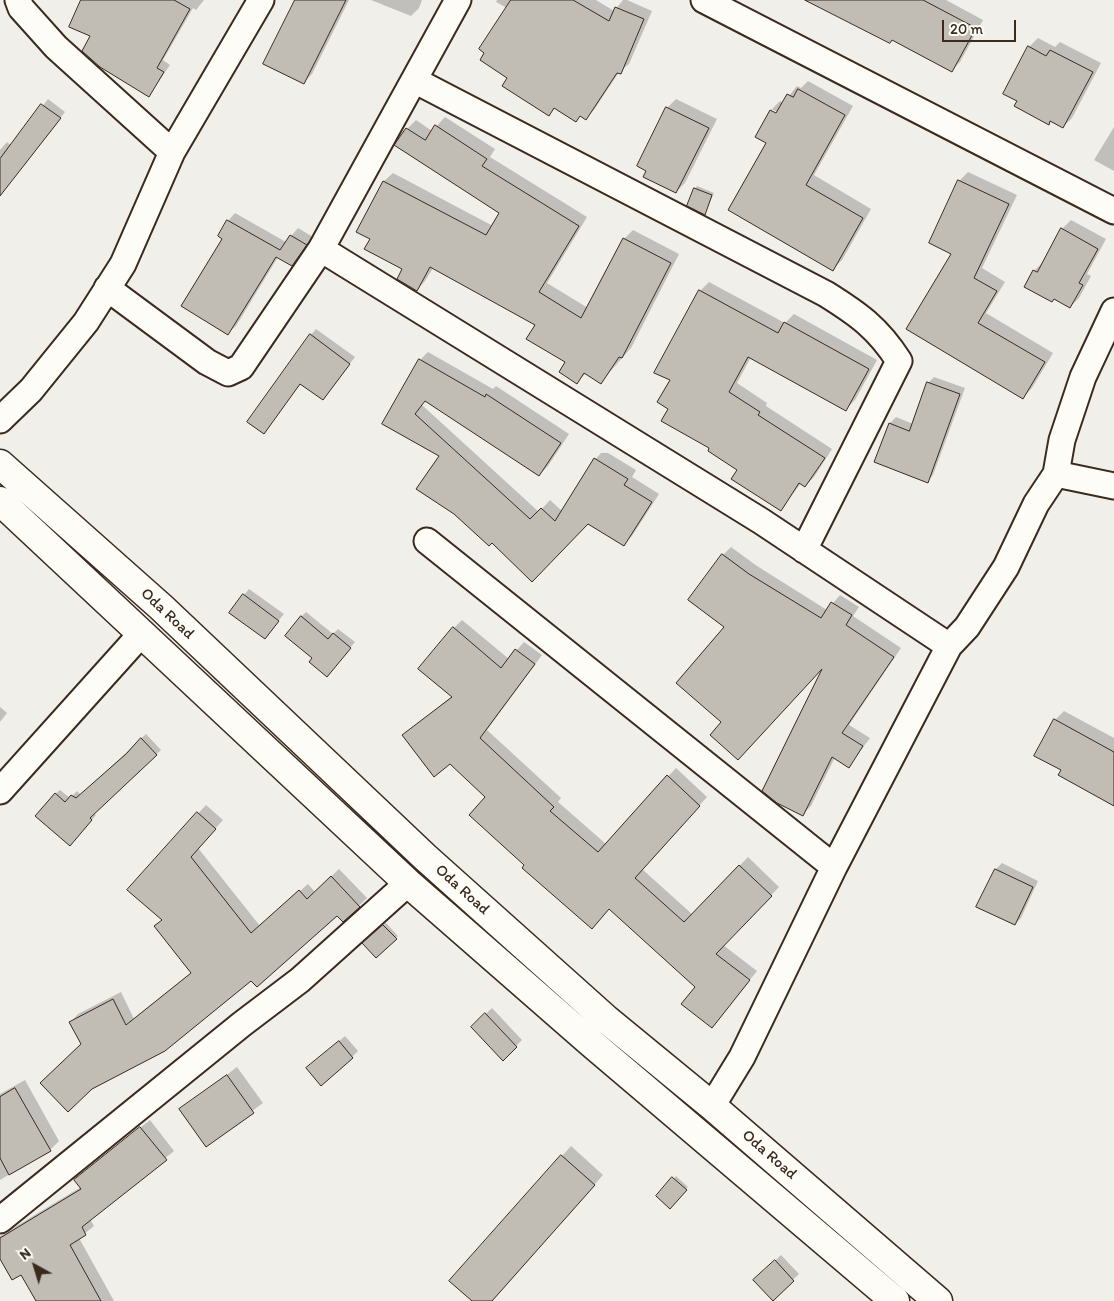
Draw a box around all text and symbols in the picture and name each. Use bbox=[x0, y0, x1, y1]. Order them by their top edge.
scale bar bbox=[944, 10, 1018, 42]
text: 20 m bbox=[950, 20, 983, 38]
street label: Oda Road bbox=[136, 584, 198, 644]
street label: Oda Road bbox=[431, 861, 493, 919]
street label: Oda Road bbox=[738, 1126, 800, 1184]
north arrow bbox=[10, 1241, 60, 1291]
text: N bbox=[16, 1244, 34, 1264]

